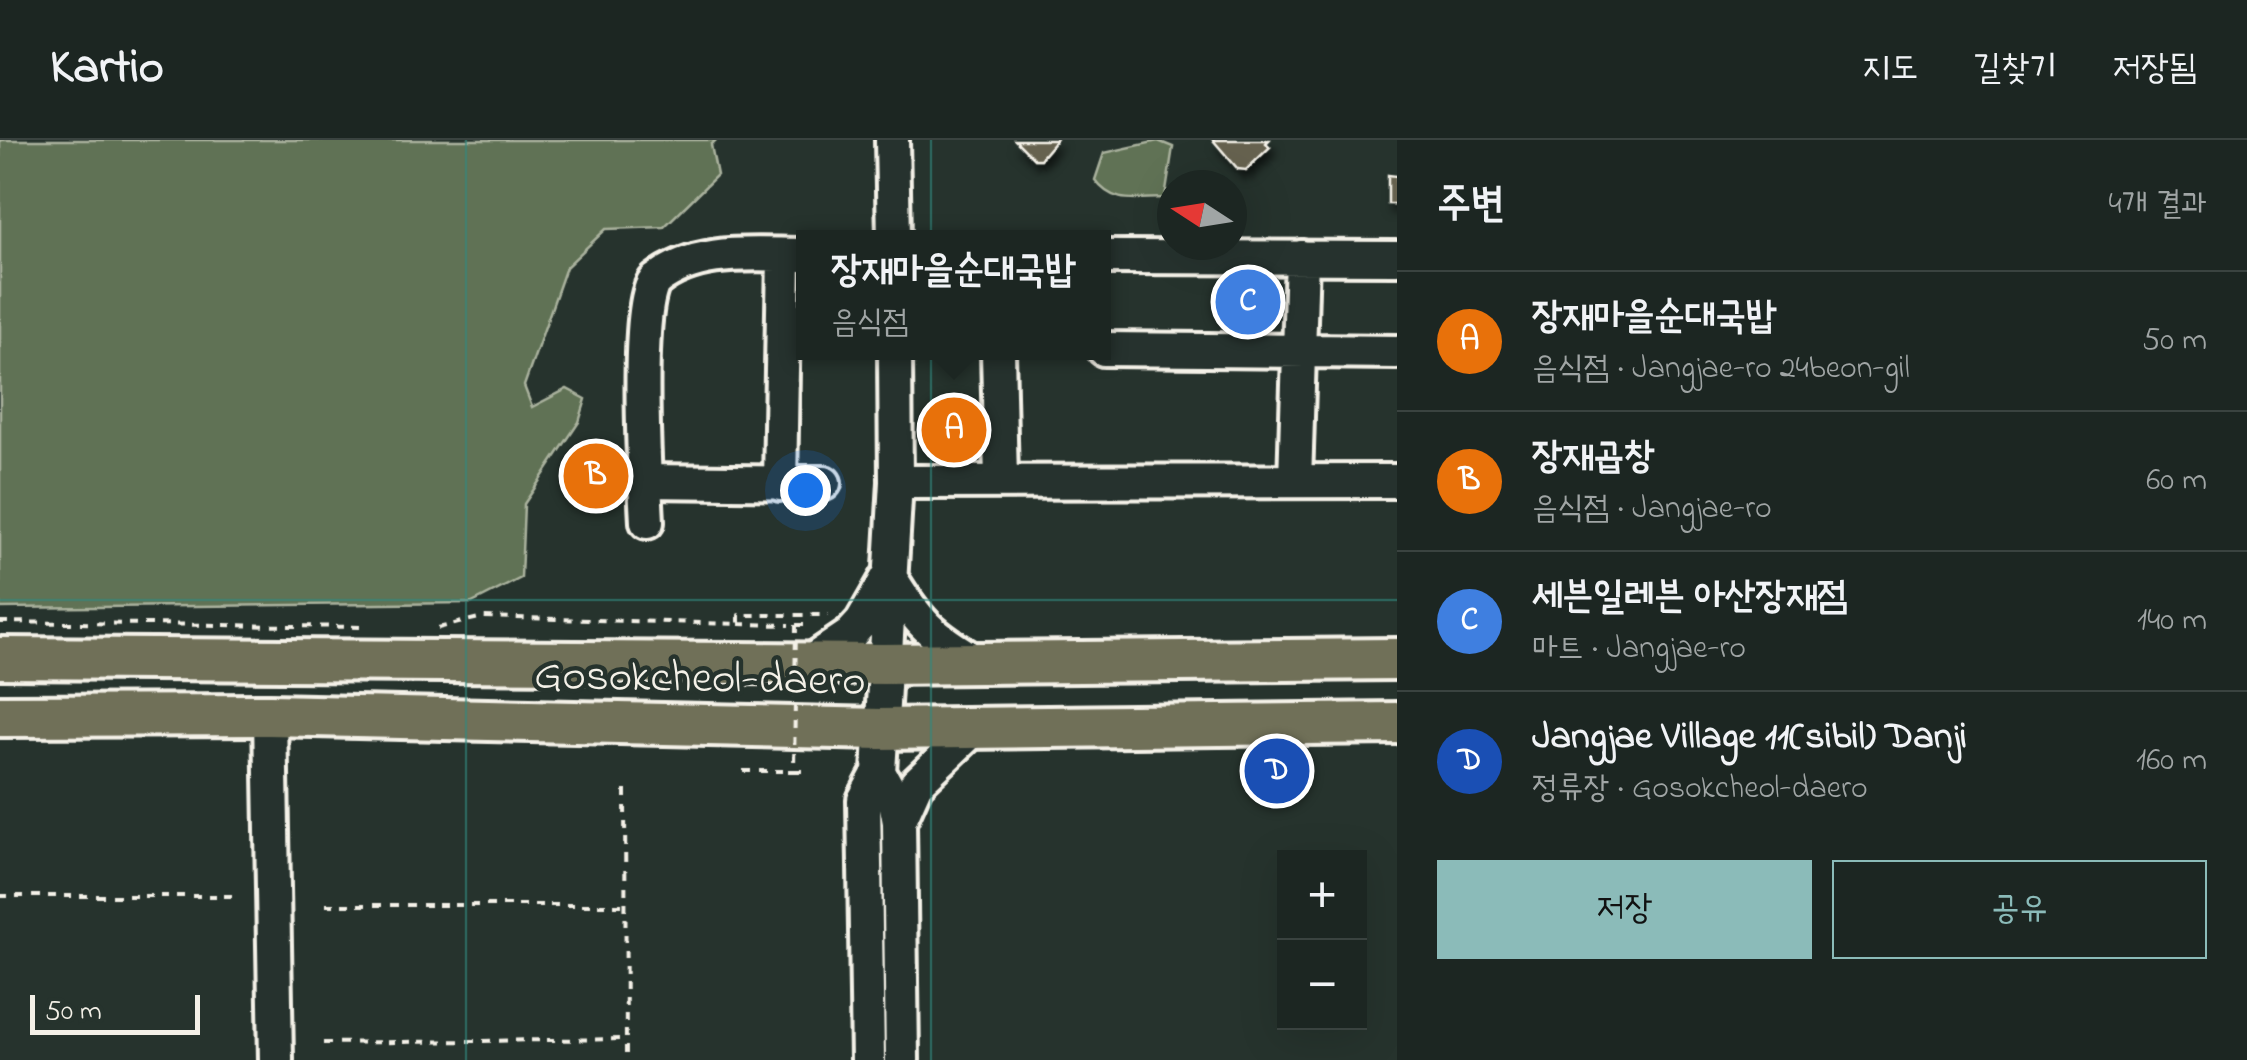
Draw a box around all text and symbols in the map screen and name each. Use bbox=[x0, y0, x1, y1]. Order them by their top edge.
text: Kartio bbox=[50, 34, 164, 104]
text: 지도 bbox=[1862, 44, 1918, 95]
text: 길찾기 bbox=[1973, 44, 2058, 95]
text: 저장됨 bbox=[2113, 44, 2197, 95]
north arrow bbox=[1157, 170, 1247, 260]
text: 주변 bbox=[1437, 175, 1505, 236]
text: 4개 결과 bbox=[2109, 182, 2207, 229]
popup bbox=[796, 230, 1111, 360]
text: 장재마을순대국밥 bbox=[831, 244, 1076, 300]
pin: C bbox=[1216, 264, 1280, 340]
text: 장재마을순대국밥 bbox=[1532, 290, 1777, 346]
text: 음식점 bbox=[831, 300, 908, 347]
text: A bbox=[1460, 318, 1479, 365]
text: 50 m bbox=[2142, 318, 2207, 365]
text: 음식점 · Jangjae-ro 24beon-gil bbox=[1532, 346, 1910, 393]
pin: A bbox=[922, 392, 986, 468]
text: 장재곱창 bbox=[1532, 430, 1654, 486]
pin: B bbox=[564, 438, 628, 514]
text: B bbox=[1459, 458, 1480, 505]
text: 60 m bbox=[2146, 458, 2207, 505]
your location bbox=[780, 465, 831, 516]
text: 음식점 · Jangjae-ro bbox=[1532, 486, 1772, 533]
text: 세븐일레븐 아산장재점 bbox=[1532, 570, 1847, 626]
text: C bbox=[1461, 598, 1478, 645]
text: 140 m bbox=[2137, 598, 2207, 645]
text: 마트 · Jangjae-ro bbox=[1532, 626, 1746, 673]
street label: Gosokcheol-daero bbox=[534, 644, 866, 716]
text: Jangjae Village 11(sibil) Danji bbox=[1532, 710, 1967, 766]
pin: D bbox=[1244, 734, 1310, 808]
text: D bbox=[1458, 738, 1481, 785]
text: 160 m bbox=[2136, 738, 2207, 785]
text: 정류장 · Gosokcheol-daero bbox=[1532, 766, 1868, 813]
map controls bbox=[1277, 850, 1367, 1030]
button: + bbox=[1277, 850, 1367, 940]
button: 저장 bbox=[1437, 860, 1812, 959]
button: 공유 bbox=[1832, 860, 2207, 959]
button: − bbox=[1277, 940, 1367, 1030]
scale bar bbox=[30, 990, 200, 1034]
text: 50 m bbox=[45, 992, 102, 1033]

